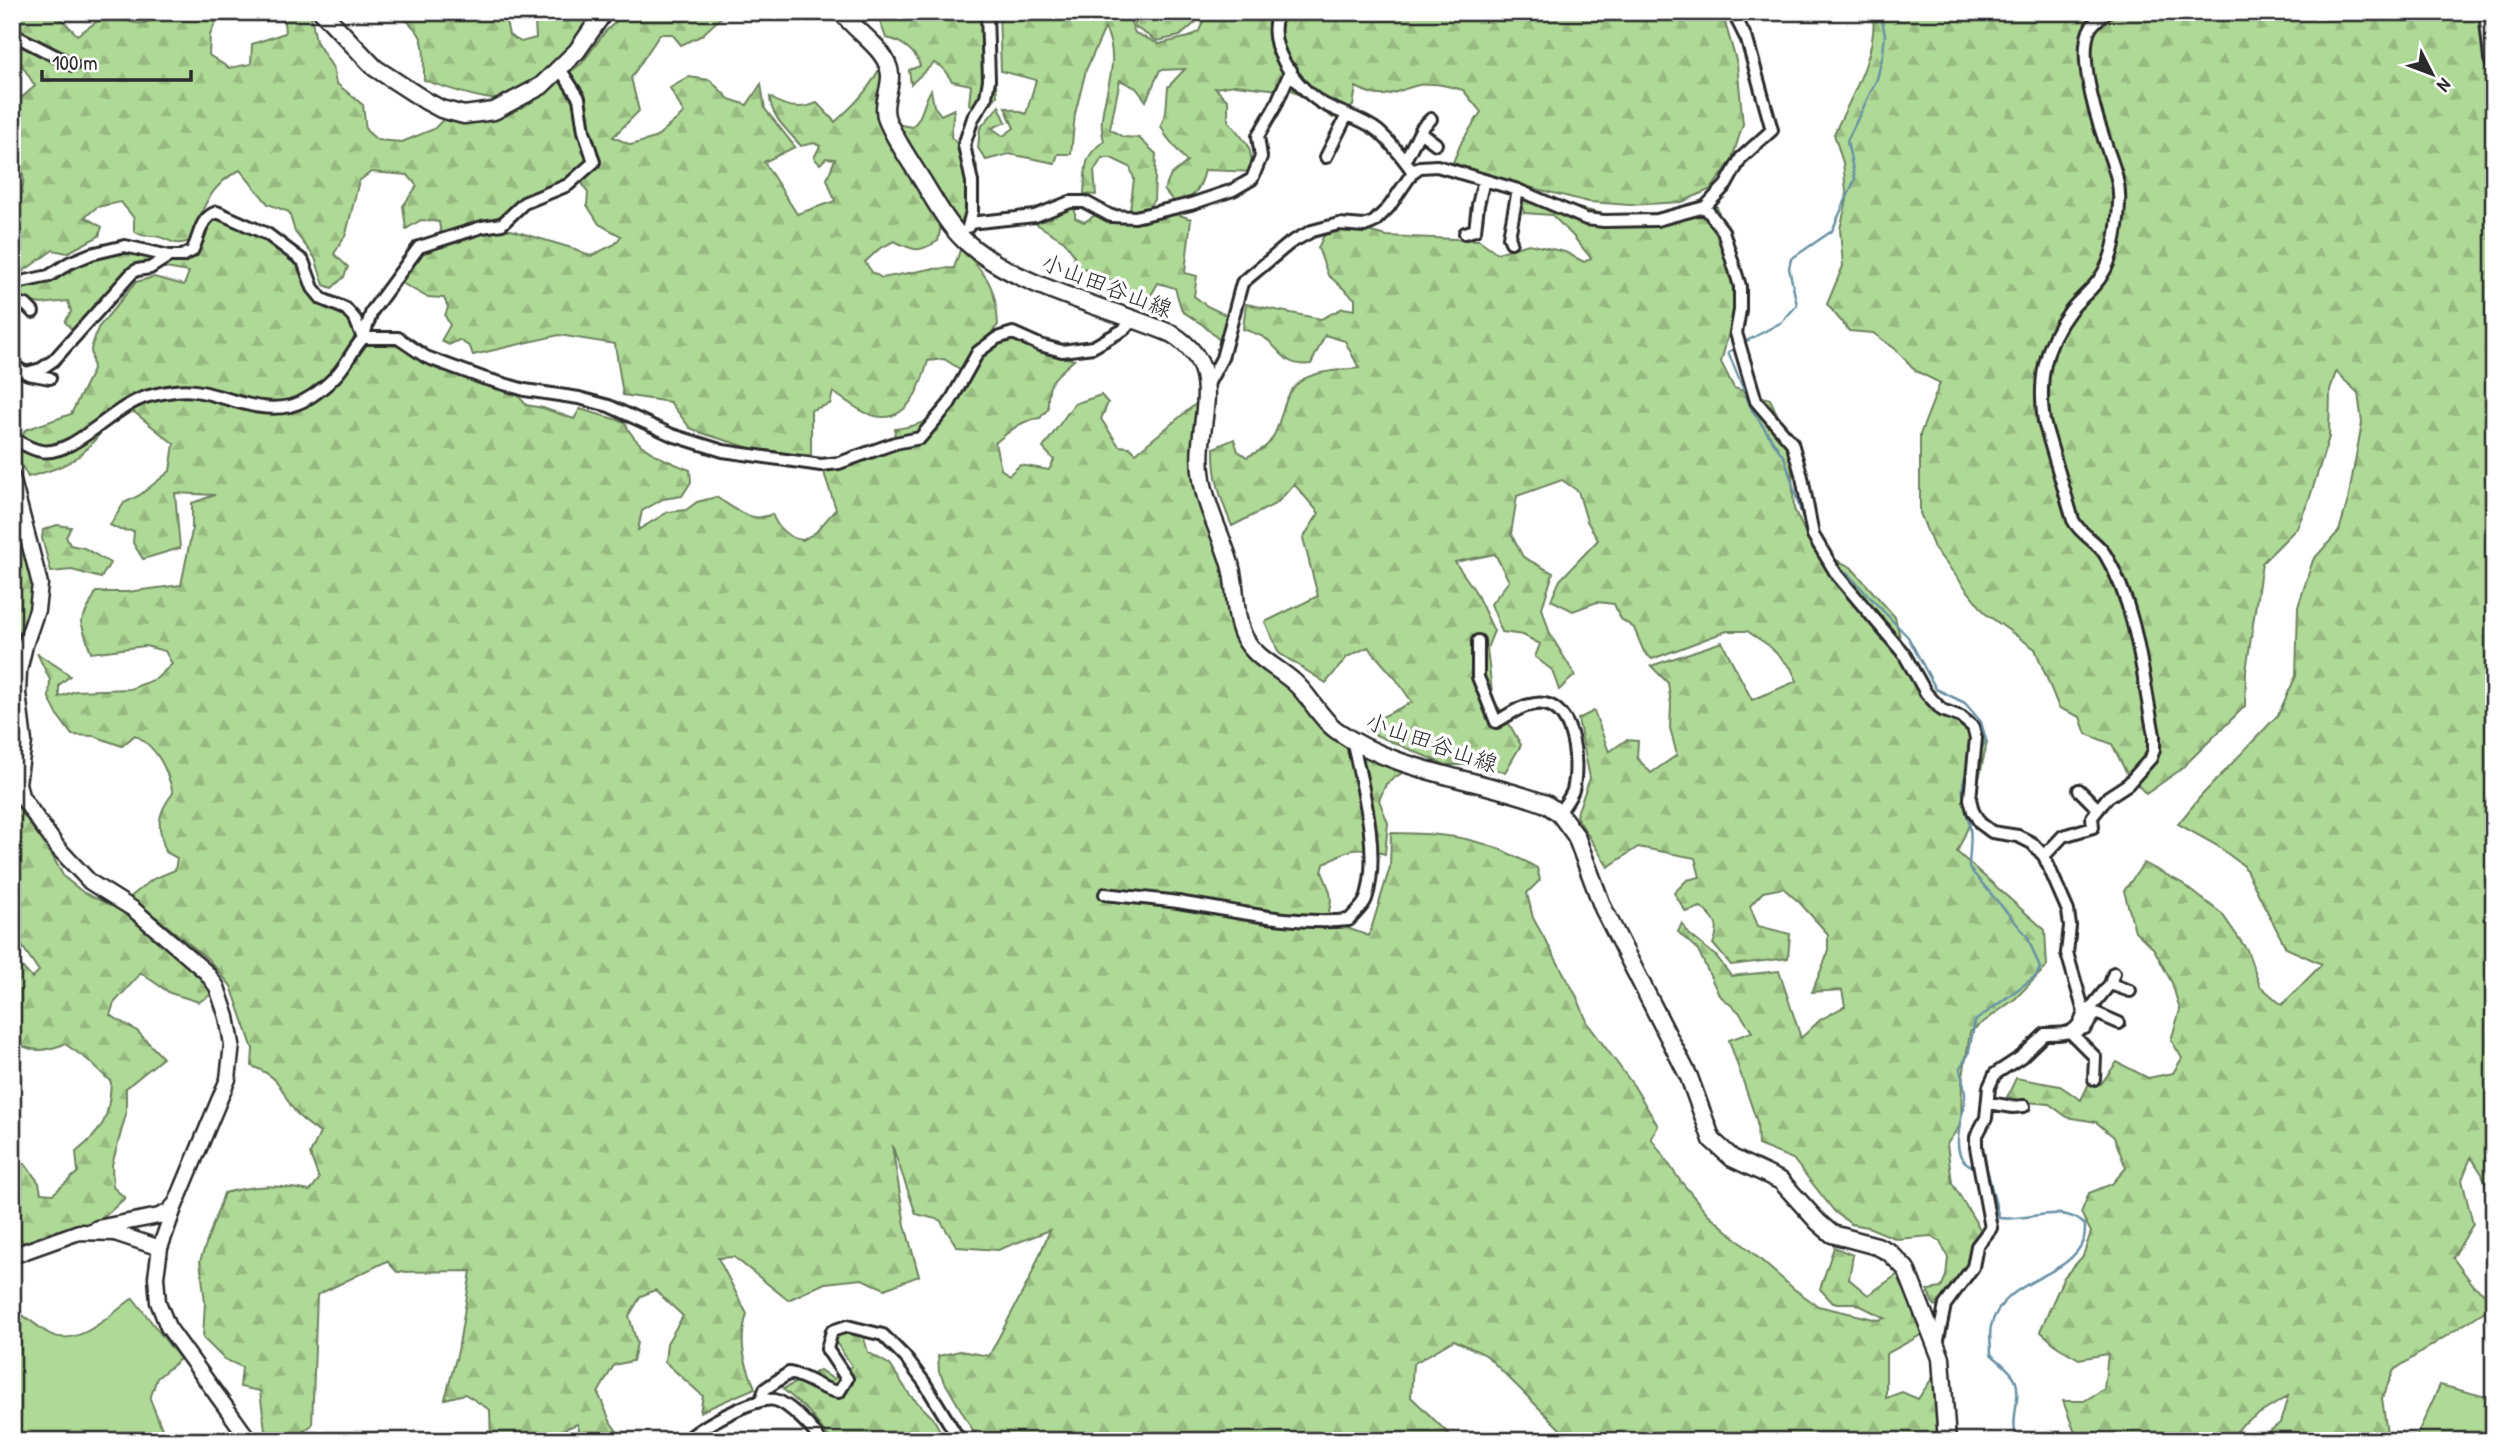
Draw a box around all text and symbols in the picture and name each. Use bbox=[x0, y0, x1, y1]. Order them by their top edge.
scale bar bbox=[42, 38, 191, 82]
north arrow bbox=[2398, 38, 2468, 108]
text: 100 m bbox=[52, 48, 98, 77]
text: N bbox=[2432, 73, 2458, 98]
street label: 小山田谷山線 bbox=[1037, 246, 1177, 324]
street label: 小山田谷山線 bbox=[1362, 705, 1502, 779]

